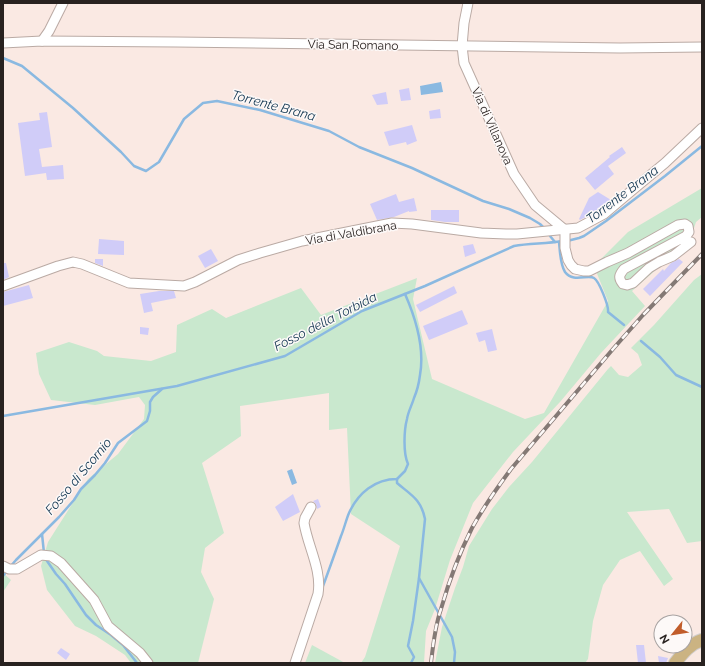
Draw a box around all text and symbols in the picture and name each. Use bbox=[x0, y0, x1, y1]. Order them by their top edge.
street label: Via San Romano bbox=[308, 37, 398, 53]
street label: Via di Villanova bbox=[469, 85, 515, 167]
water label: Torrente Brana bbox=[230, 87, 318, 124]
water label: Torrente Brana bbox=[583, 162, 661, 226]
street label: Via di Valdibrana bbox=[304, 218, 398, 248]
water label: Fosso della Torbida bbox=[271, 289, 379, 354]
water label: Fosso di Scornio bbox=[42, 435, 115, 517]
north arrow bbox=[653, 614, 693, 654]
text: N bbox=[657, 632, 673, 646]

